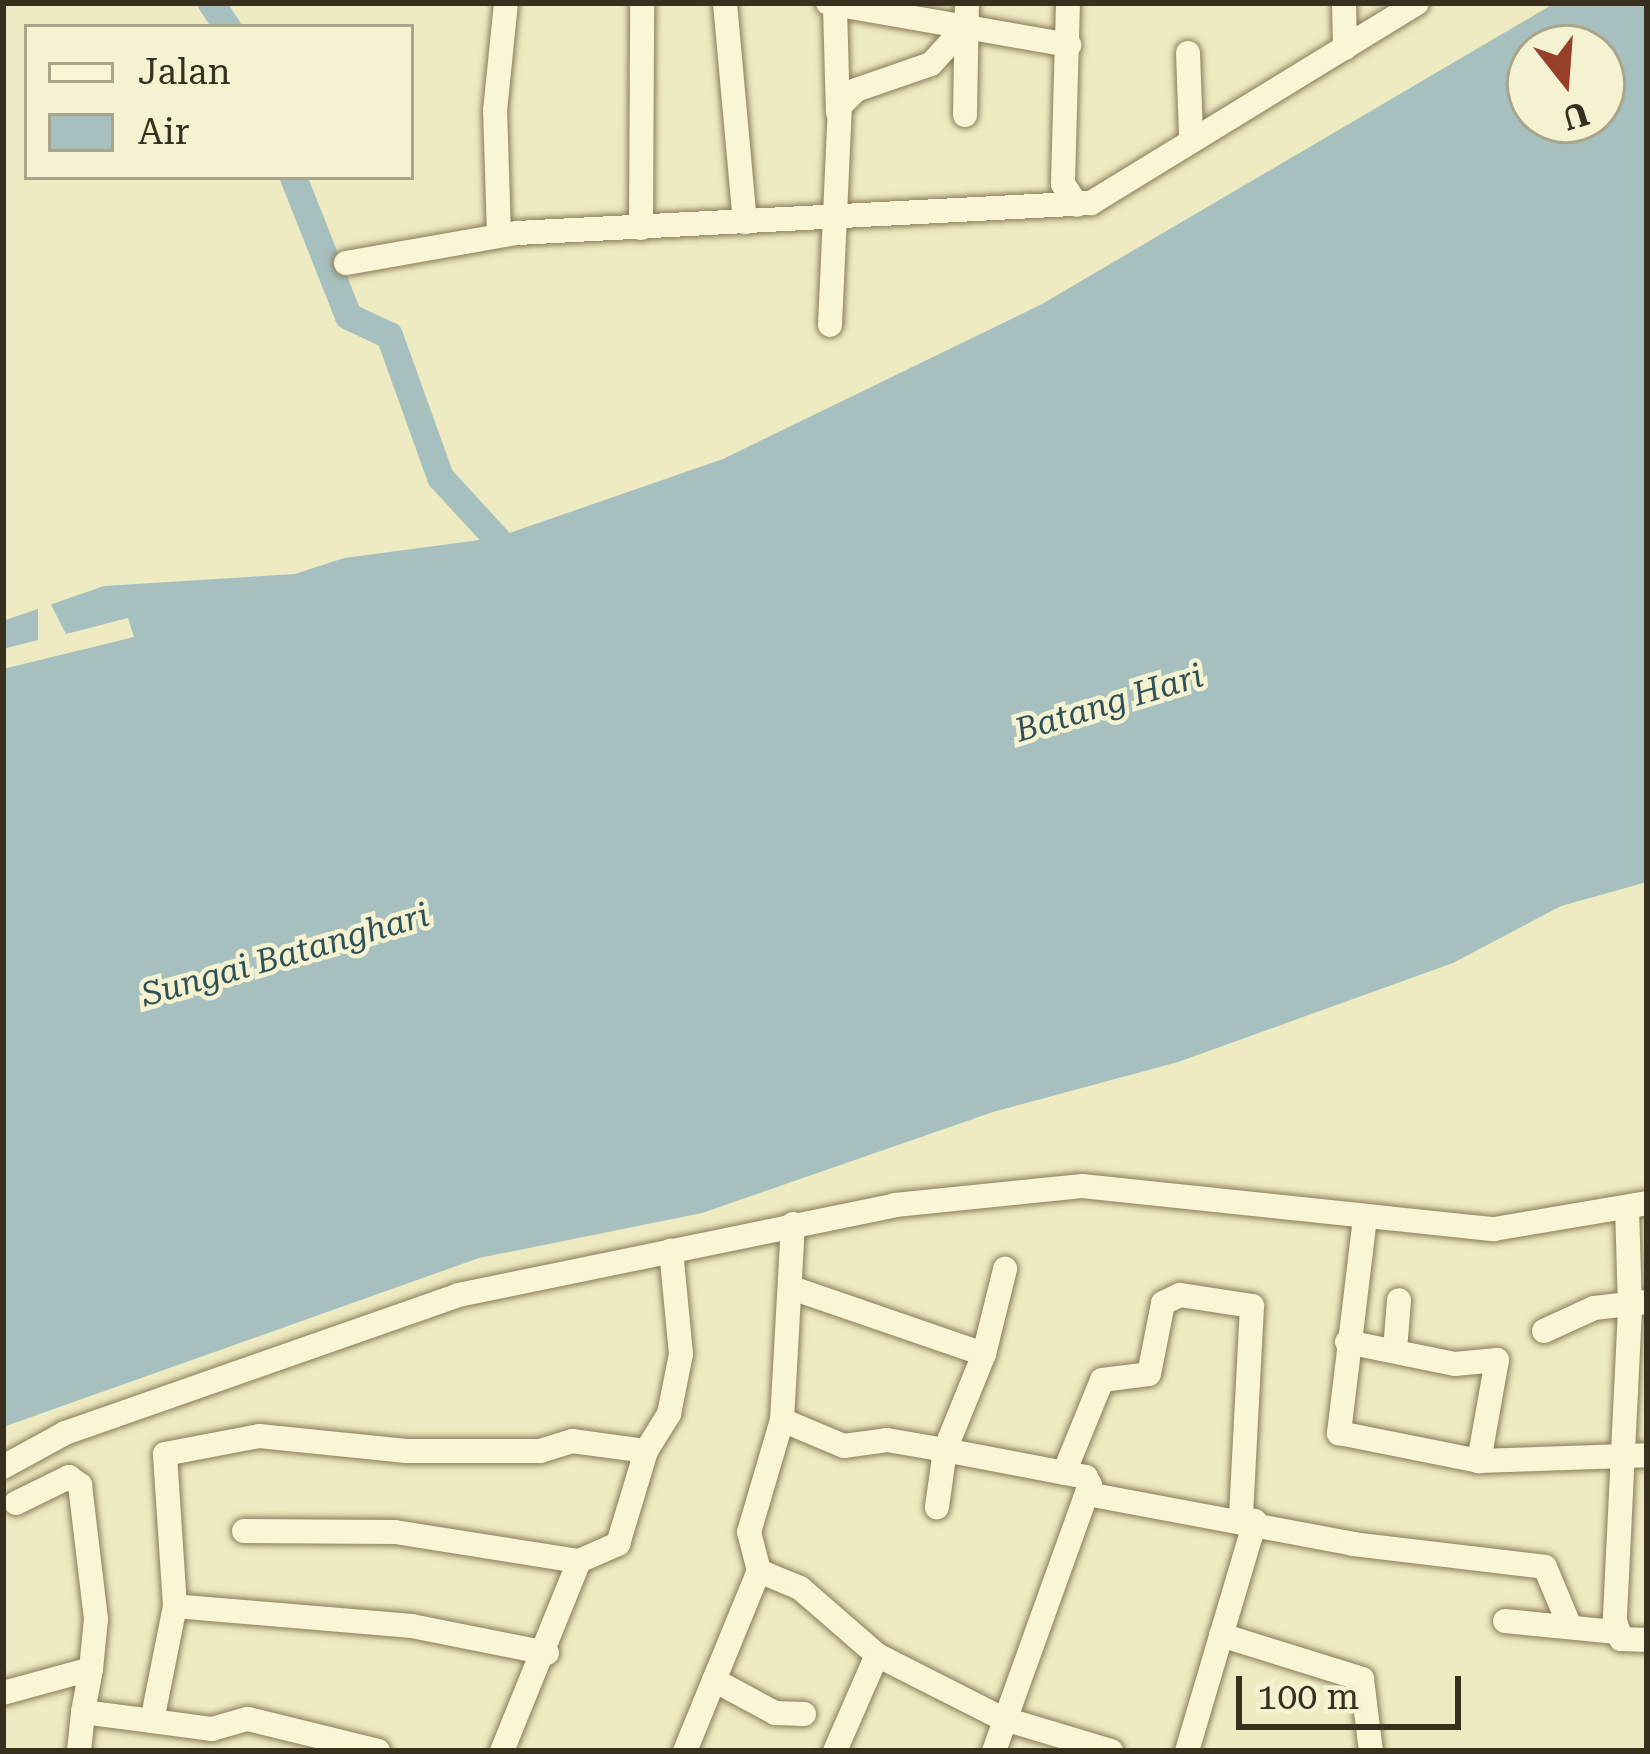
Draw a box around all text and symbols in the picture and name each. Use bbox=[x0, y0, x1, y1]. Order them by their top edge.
legend bbox=[24, 24, 414, 180]
north arrow bbox=[1506, 24, 1626, 144]
text: Jalan bbox=[138, 51, 231, 93]
text: U bbox=[1558, 94, 1594, 138]
text: Air bbox=[138, 111, 189, 153]
water label: Batang Hari bbox=[1010, 656, 1208, 750]
water label: Sungai Batanghari bbox=[137, 895, 433, 1015]
scale bar bbox=[1242, 1652, 1467, 1726]
text: 100 m bbox=[1257, 1676, 1359, 1718]

